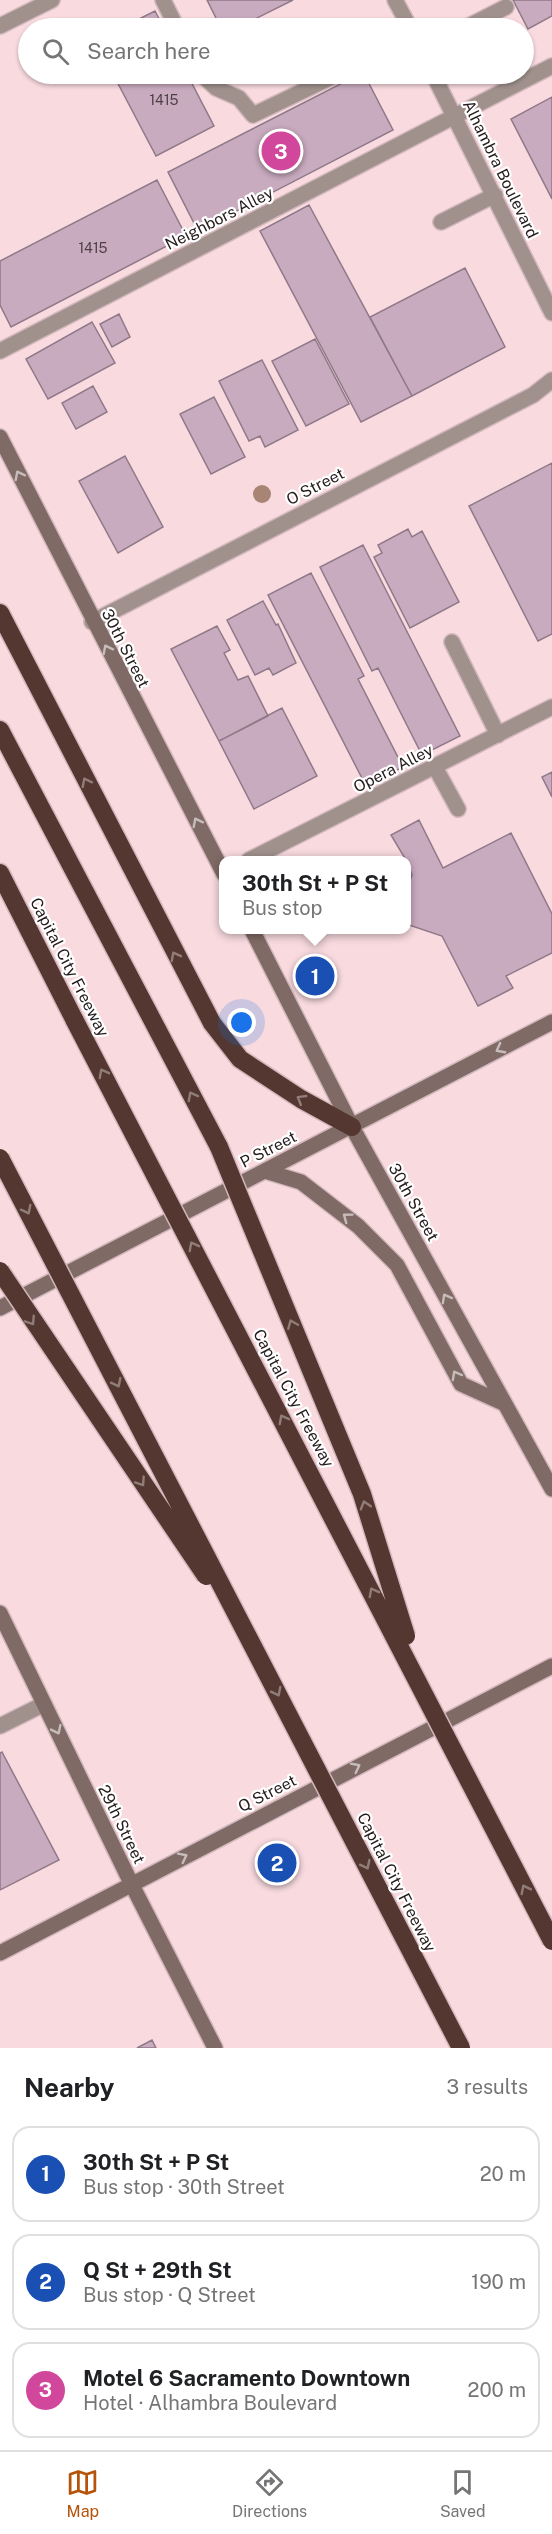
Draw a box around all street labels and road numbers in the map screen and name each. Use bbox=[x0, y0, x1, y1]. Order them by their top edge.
street label: Alhambra Boulevard bbox=[459, 97, 542, 241]
street label: Neighbors Alley bbox=[162, 183, 277, 254]
street label: O Street bbox=[283, 464, 347, 509]
street label: 30th Street bbox=[98, 606, 154, 691]
street label: Opera Alley bbox=[350, 740, 437, 797]
street label: Capital City Freeway bbox=[26, 894, 113, 1040]
street label: P Street bbox=[237, 1127, 300, 1172]
street label: 30th Street bbox=[384, 1160, 443, 1244]
street label: Capital City Freeway bbox=[249, 1326, 338, 1471]
street label: Q Street bbox=[235, 1771, 299, 1816]
street label: 29th Street bbox=[94, 1782, 149, 1867]
street label: Capital City Freeway bbox=[353, 1809, 440, 1955]

